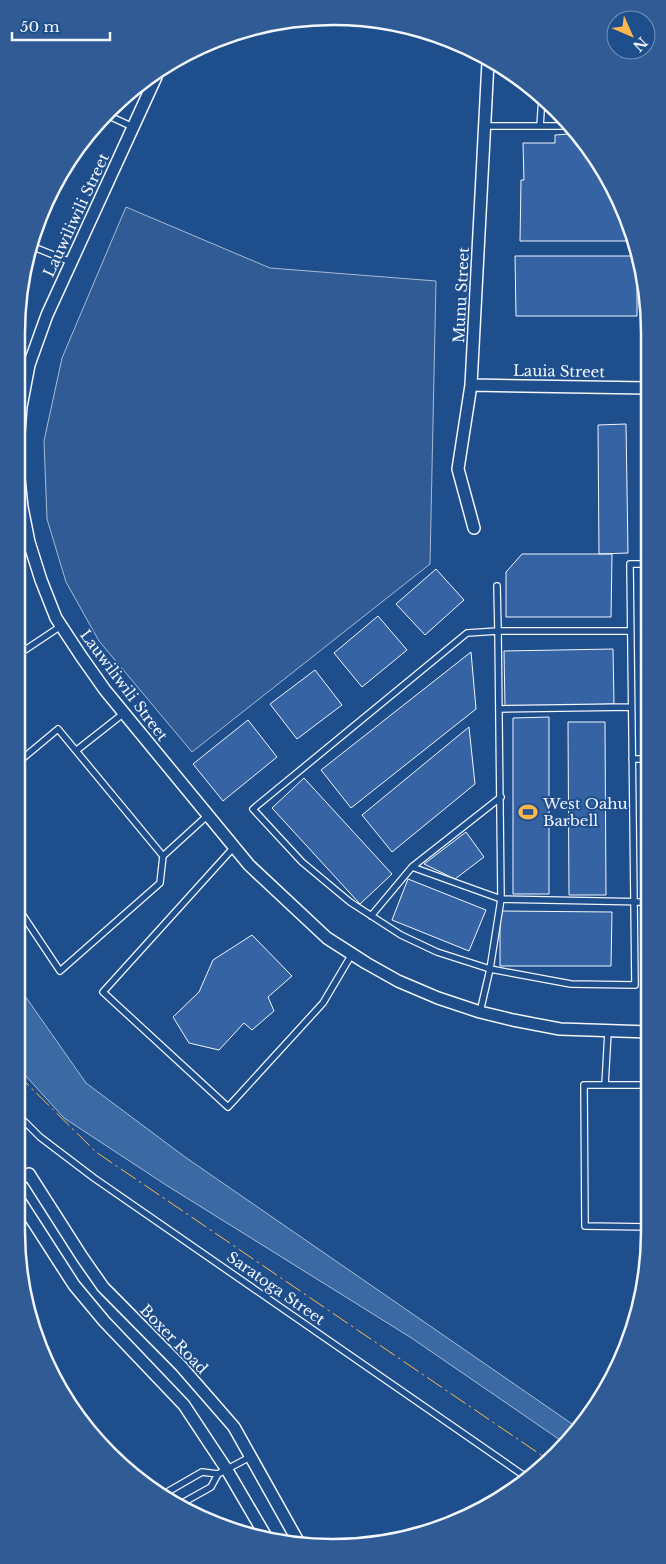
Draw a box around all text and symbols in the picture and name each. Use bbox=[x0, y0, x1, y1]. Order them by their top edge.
scale bar bbox=[12, 10, 110, 42]
north arrow bbox=[606, 10, 656, 60]
text: 50 m bbox=[20, 17, 60, 36]
text: N bbox=[629, 33, 651, 55]
street label: Lauwiliwili Street bbox=[39, 150, 113, 280]
street label: Munu Street bbox=[449, 246, 473, 343]
street label: Lauia Street bbox=[513, 361, 605, 381]
street label: Lauwiliwili Street bbox=[76, 626, 172, 745]
place label: West Oahu Barbell bbox=[542, 794, 628, 830]
sports icon: West Oahu Barbell bbox=[517, 801, 539, 823]
street label: Saratoga Street bbox=[223, 1247, 329, 1329]
street label: Boxer Road bbox=[136, 1300, 212, 1378]

